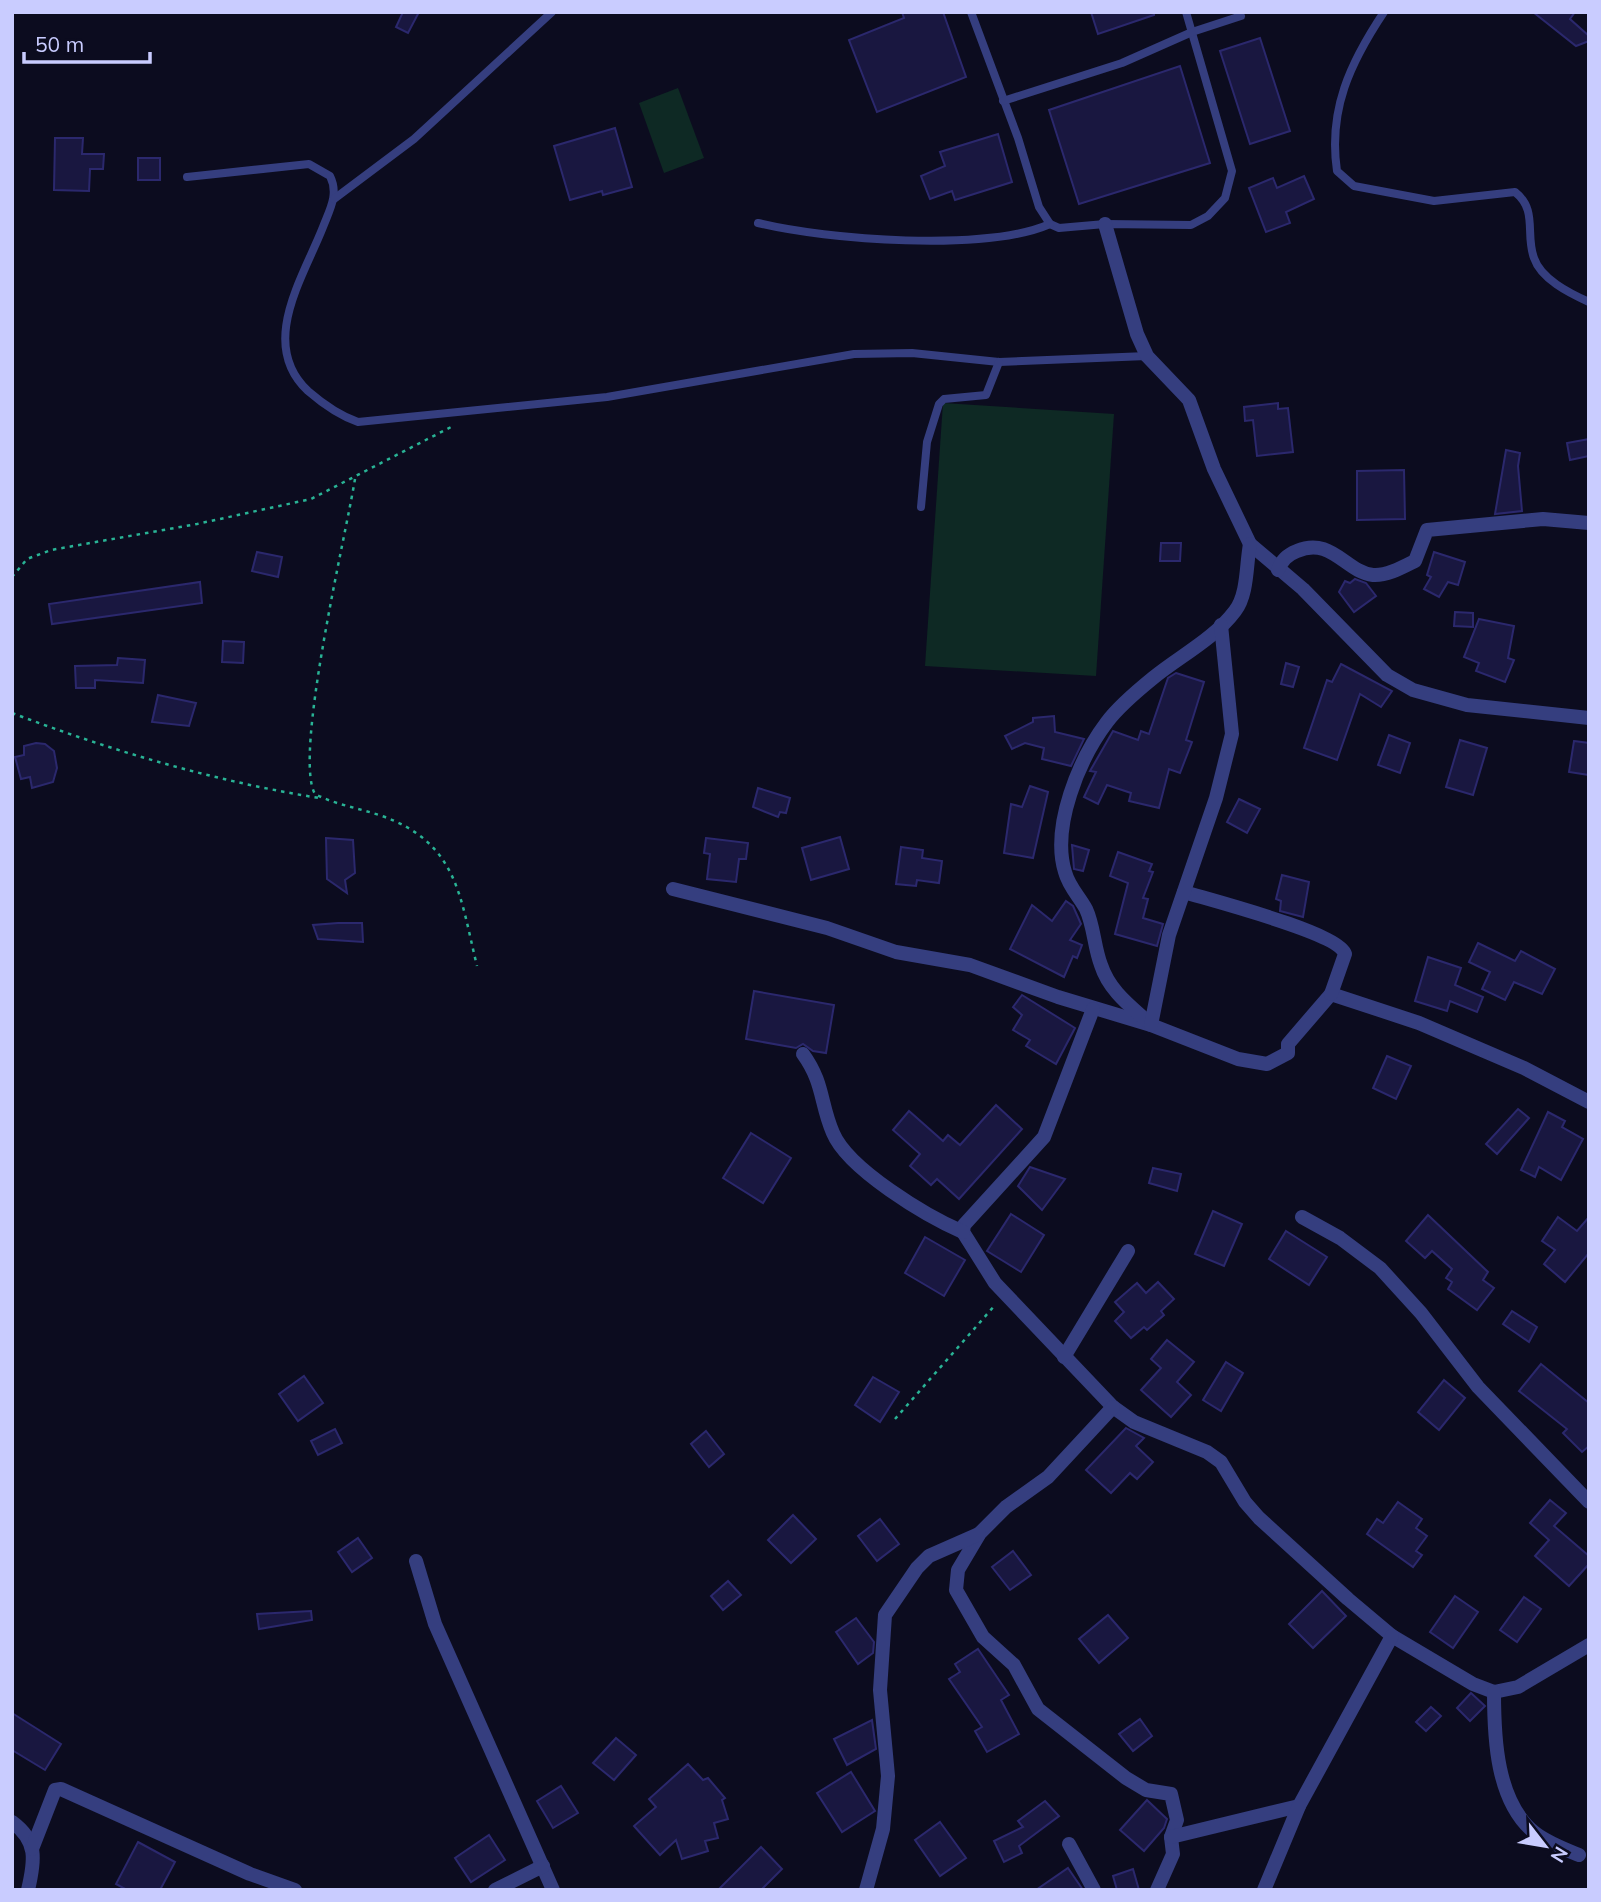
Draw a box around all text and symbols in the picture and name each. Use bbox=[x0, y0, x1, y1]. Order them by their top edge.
scale bar bbox=[24, 21, 150, 65]
text: 50 m bbox=[35, 31, 84, 57]
north arrow bbox=[1510, 1811, 1580, 1881]
text: N bbox=[1546, 1842, 1574, 1867]

